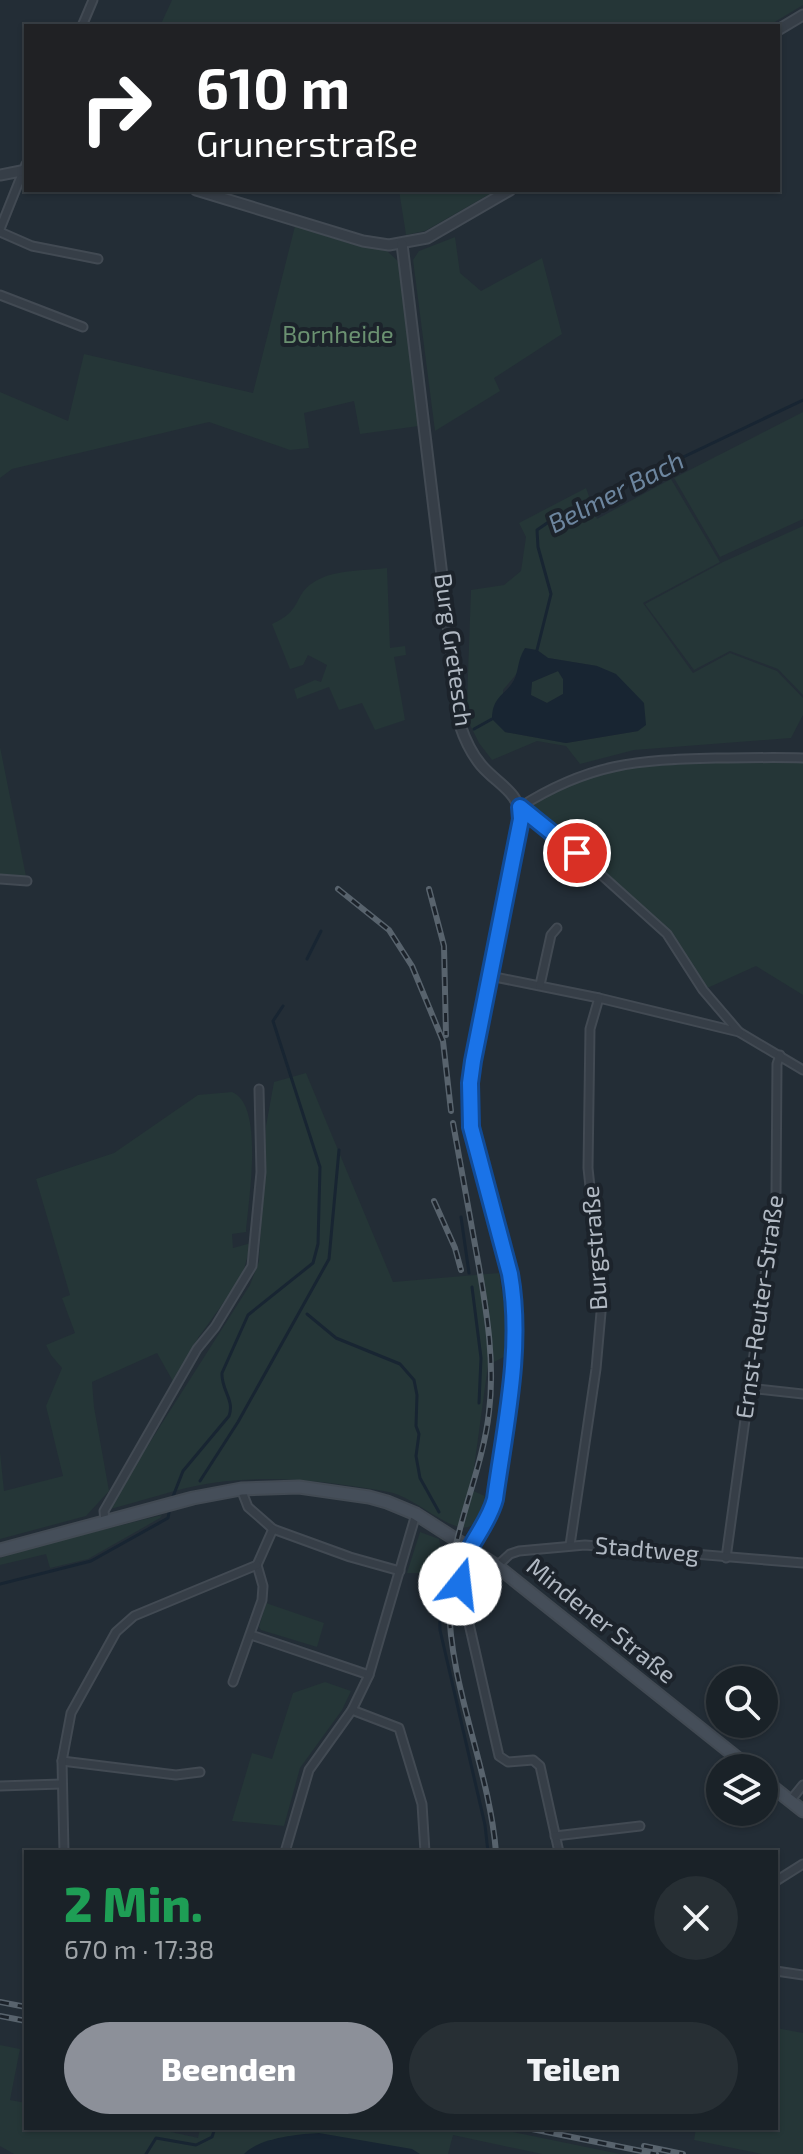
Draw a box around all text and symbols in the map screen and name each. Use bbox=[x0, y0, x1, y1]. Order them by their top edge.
text: 610 m bbox=[196, 53, 350, 120]
icon: right bbox=[64, 56, 168, 160]
text: Grunerstraße bbox=[196, 121, 418, 164]
park label: Bornheide bbox=[282, 319, 394, 348]
water label: Belmer Bach bbox=[542, 443, 689, 538]
street label: Burg Gretesch bbox=[429, 572, 480, 728]
pin bbox=[543, 819, 611, 887]
icon: arrive bbox=[555, 831, 599, 875]
street label: Burgstraße bbox=[575, 1185, 612, 1311]
street label: Ernst-Reuter-Straße bbox=[728, 1193, 789, 1421]
street label: Stadtweg bbox=[594, 1530, 700, 1568]
position arrow bbox=[418, 1542, 502, 1626]
street label: Mindener Straße bbox=[522, 1551, 682, 1689]
map controls bbox=[706, 1666, 778, 1826]
button: search bbox=[706, 1666, 778, 1738]
button: layers bbox=[706, 1754, 778, 1826]
text: 2 Min. bbox=[64, 1874, 203, 1932]
button: close bbox=[654, 1876, 738, 1960]
text: 670 m · 17:38 bbox=[64, 1933, 214, 1964]
button: Beenden bbox=[64, 2022, 393, 2114]
button: Teilen bbox=[409, 2022, 738, 2114]

